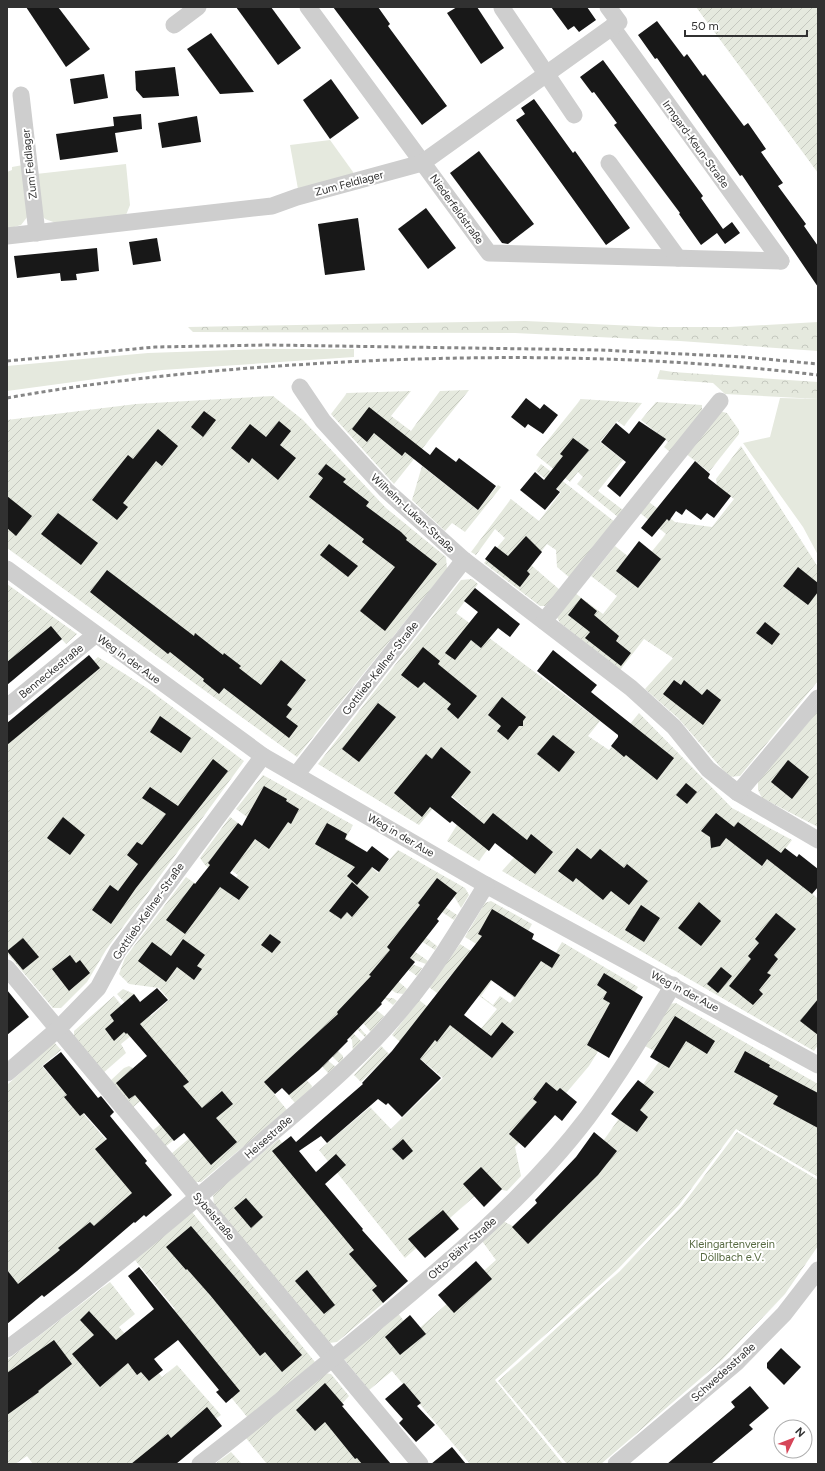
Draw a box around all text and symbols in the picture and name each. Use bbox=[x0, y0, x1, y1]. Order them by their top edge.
scale bar bbox=[685, 12, 807, 38]
text: 50 m bbox=[691, 19, 719, 33]
street label: Irmgard-Keun-Straße bbox=[660, 98, 732, 191]
street label: Zum Feldlager bbox=[19, 128, 40, 200]
street label: Zum Feldlager bbox=[314, 168, 385, 199]
street label: Niederfeldstraße bbox=[427, 172, 486, 247]
street label: Wilhelm-Lukan-Straße bbox=[368, 471, 457, 556]
street label: Gottlieb-Kellner-Straße bbox=[340, 619, 421, 718]
street label: Weg in der Aue bbox=[94, 632, 163, 687]
street label: Benneckestraße bbox=[17, 641, 86, 701]
street label: Weg in der Aue bbox=[365, 811, 437, 860]
street label: Gottlieb-Kellner-Straße bbox=[110, 860, 187, 962]
street label: Weg in der Aue bbox=[649, 968, 721, 1015]
street label: Heisestraße bbox=[242, 1113, 295, 1162]
street label: Sybelstraße bbox=[190, 1190, 237, 1243]
street label: Otto-Bähr-Straße bbox=[426, 1214, 499, 1282]
park label: Kleingartenverein Döllbach e.V. bbox=[689, 1238, 775, 1264]
street label: Schwedesstraße bbox=[689, 1340, 758, 1405]
north arrow bbox=[773, 1419, 813, 1459]
text: N bbox=[792, 1425, 808, 1440]

